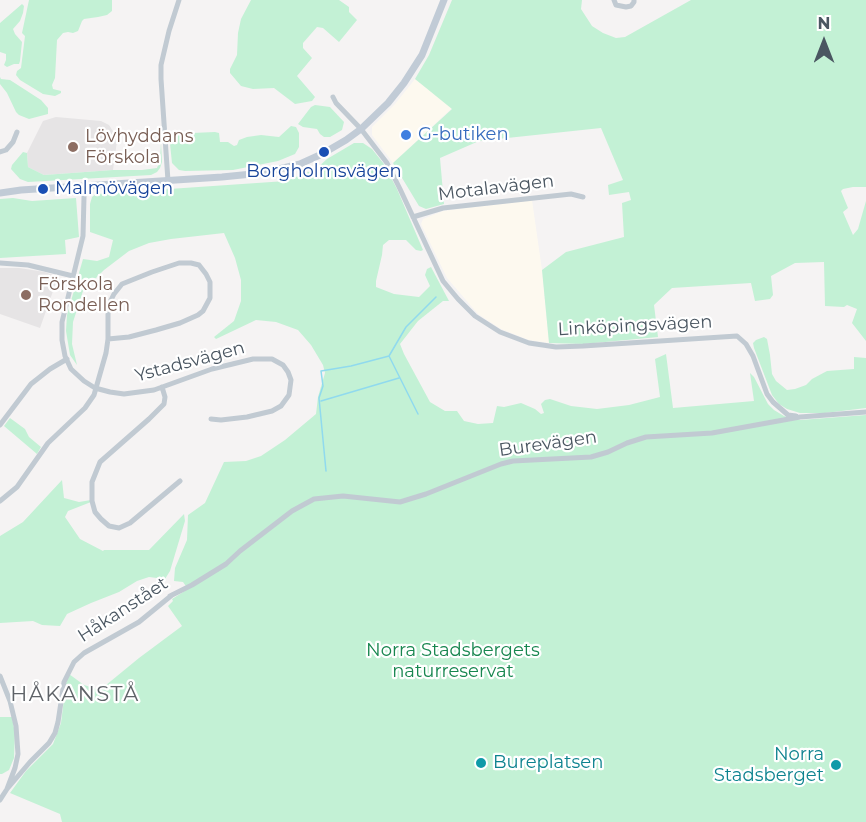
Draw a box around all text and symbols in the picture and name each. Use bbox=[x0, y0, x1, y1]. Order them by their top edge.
north arrow bbox=[794, 12, 854, 72]
text: N bbox=[818, 14, 830, 33]
place label: G-butiken bbox=[418, 124, 509, 146]
place label: Lövhyddans Förskola bbox=[85, 126, 194, 168]
marker: G-butiken bbox=[399, 128, 413, 142]
marker: Lövhyddans Förskola bbox=[66, 140, 80, 154]
marker: Borgholmsvägen bbox=[317, 145, 331, 159]
place label: Borgholmsvägen bbox=[246, 161, 402, 183]
street label: Motalavägen bbox=[437, 170, 555, 206]
place label: Malmövägen bbox=[55, 178, 173, 200]
marker: Malmövägen bbox=[36, 182, 50, 196]
place label: Förskola Rondellen bbox=[38, 274, 130, 316]
marker: Förskola Rondellen bbox=[19, 288, 33, 302]
street label: Linköpingsvägen bbox=[557, 311, 713, 341]
street label: Ystadsvägen bbox=[133, 337, 247, 387]
street label: Burevägen bbox=[498, 426, 598, 462]
street label: Håkanstået bbox=[74, 573, 172, 647]
park label: Norra Stadsbergets naturreservat bbox=[366, 640, 540, 682]
district label: HÅKANSTÅ bbox=[10, 682, 140, 708]
place label: Norra Stadsberget bbox=[714, 744, 824, 786]
place label: Bureplatsen bbox=[493, 752, 603, 774]
marker: Bureplatsen bbox=[474, 756, 488, 770]
marker: Norra Stadsberget bbox=[829, 758, 843, 772]

